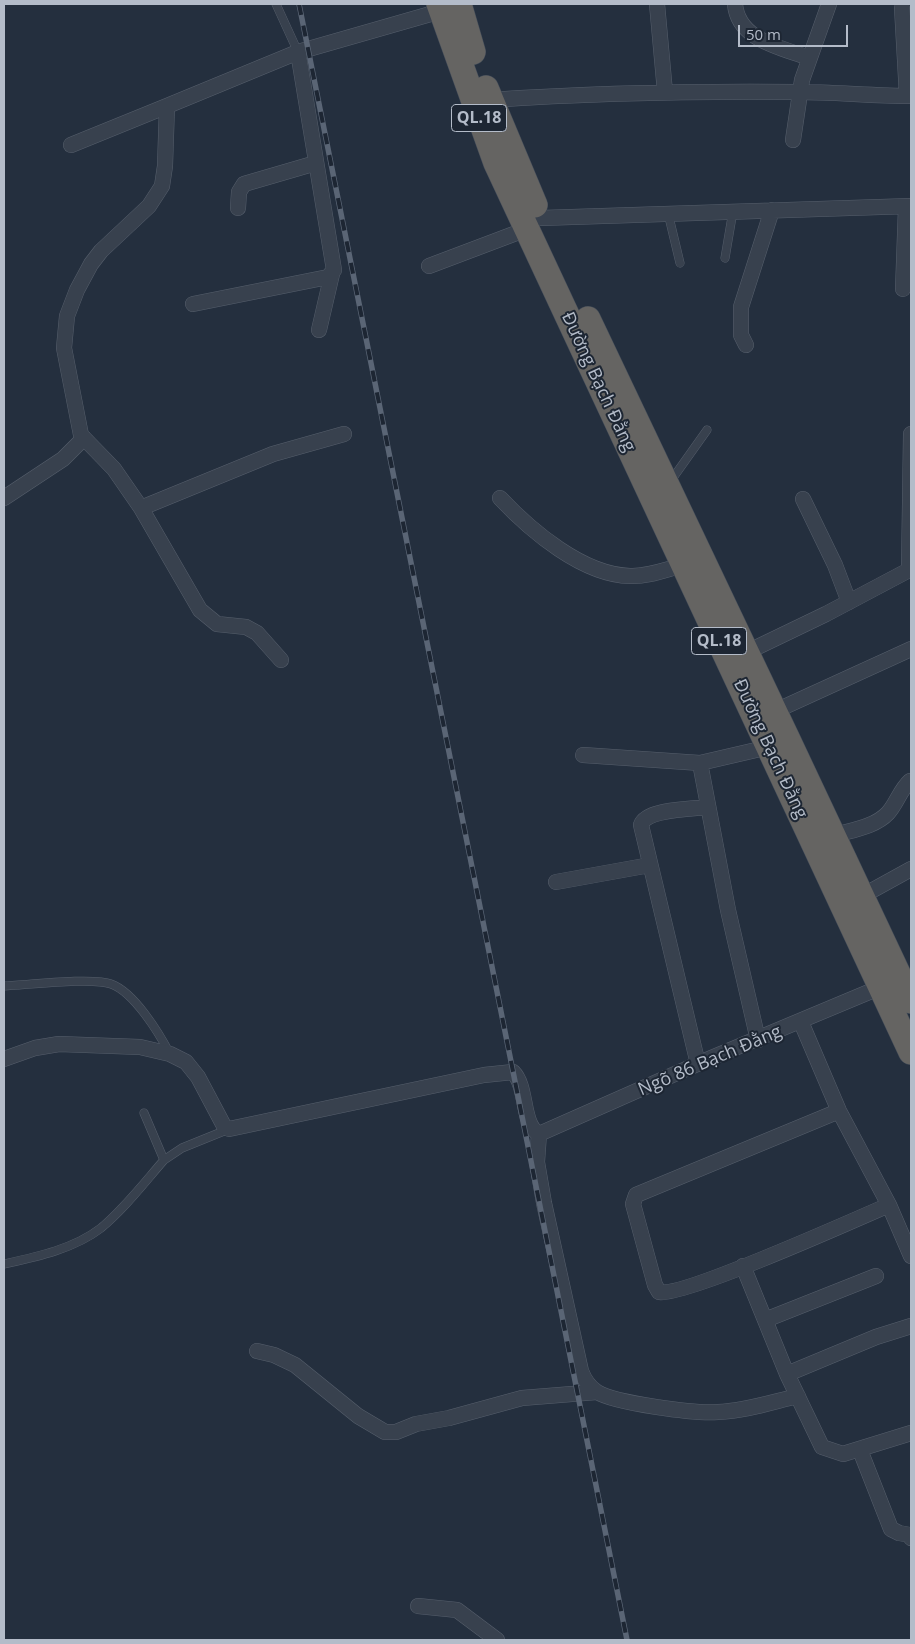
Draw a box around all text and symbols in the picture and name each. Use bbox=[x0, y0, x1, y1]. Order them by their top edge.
scale bar bbox=[740, 15, 850, 47]
text: 50 m bbox=[746, 24, 781, 44]
road number: QL.18 bbox=[452, 105, 506, 132]
street label: Đường Bạch Đằng bbox=[556, 309, 640, 455]
road number: QL.18 bbox=[692, 627, 746, 654]
street label: Đường Bạch Đằng bbox=[728, 676, 812, 822]
street label: Ngõ 86 Bạch Đằng bbox=[635, 1021, 785, 1101]

